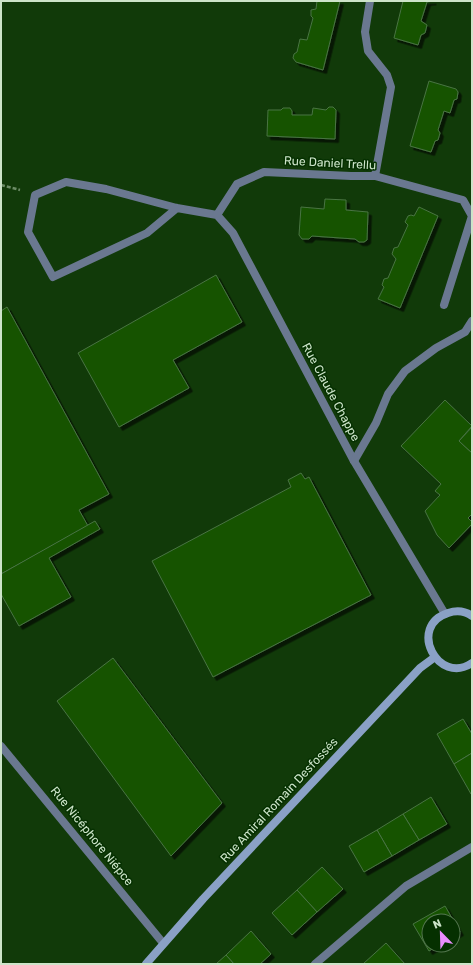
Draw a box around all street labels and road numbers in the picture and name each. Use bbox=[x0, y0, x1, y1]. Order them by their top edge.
street label: Rue Daniel Trellu bbox=[284, 154, 376, 172]
street label: Rue Claude Chappe bbox=[299, 340, 363, 444]
street label: Rue Amiral Romain Desfossés bbox=[217, 735, 341, 865]
street label: Rue Nicéphore Niépce bbox=[48, 784, 136, 889]

